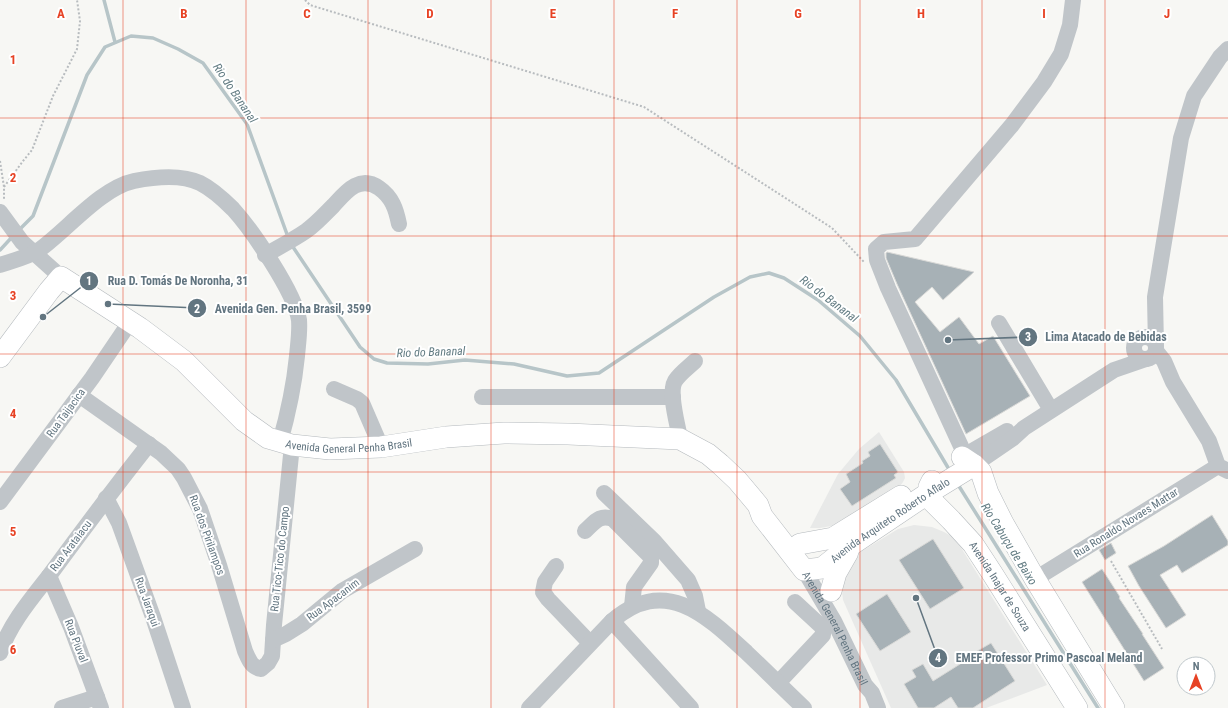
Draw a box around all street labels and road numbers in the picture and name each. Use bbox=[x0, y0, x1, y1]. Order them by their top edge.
street label: Rua Taijacica bbox=[44, 386, 88, 440]
street label: Avenida General Penha Brasil bbox=[284, 436, 413, 456]
street label: Avenida Arquiteto Roberto Aflalo bbox=[828, 475, 952, 565]
street label: Rua Ronaldo Novaes Mattar bbox=[1071, 485, 1181, 560]
street label: Rua dos Pirilampos bbox=[187, 493, 227, 577]
street label: Rua Tico-Tico do Campo bbox=[268, 505, 292, 612]
street label: Rua Arataiacu bbox=[48, 518, 94, 574]
street label: Avenida Inajar de Souza bbox=[967, 539, 1033, 634]
street label: Avenida General Penha Brasil bbox=[800, 569, 870, 687]
street label: Rua Jaraqui bbox=[132, 576, 162, 628]
street label: Rua Apacanim bbox=[304, 576, 362, 624]
street label: Rua Piuval bbox=[62, 618, 90, 664]

